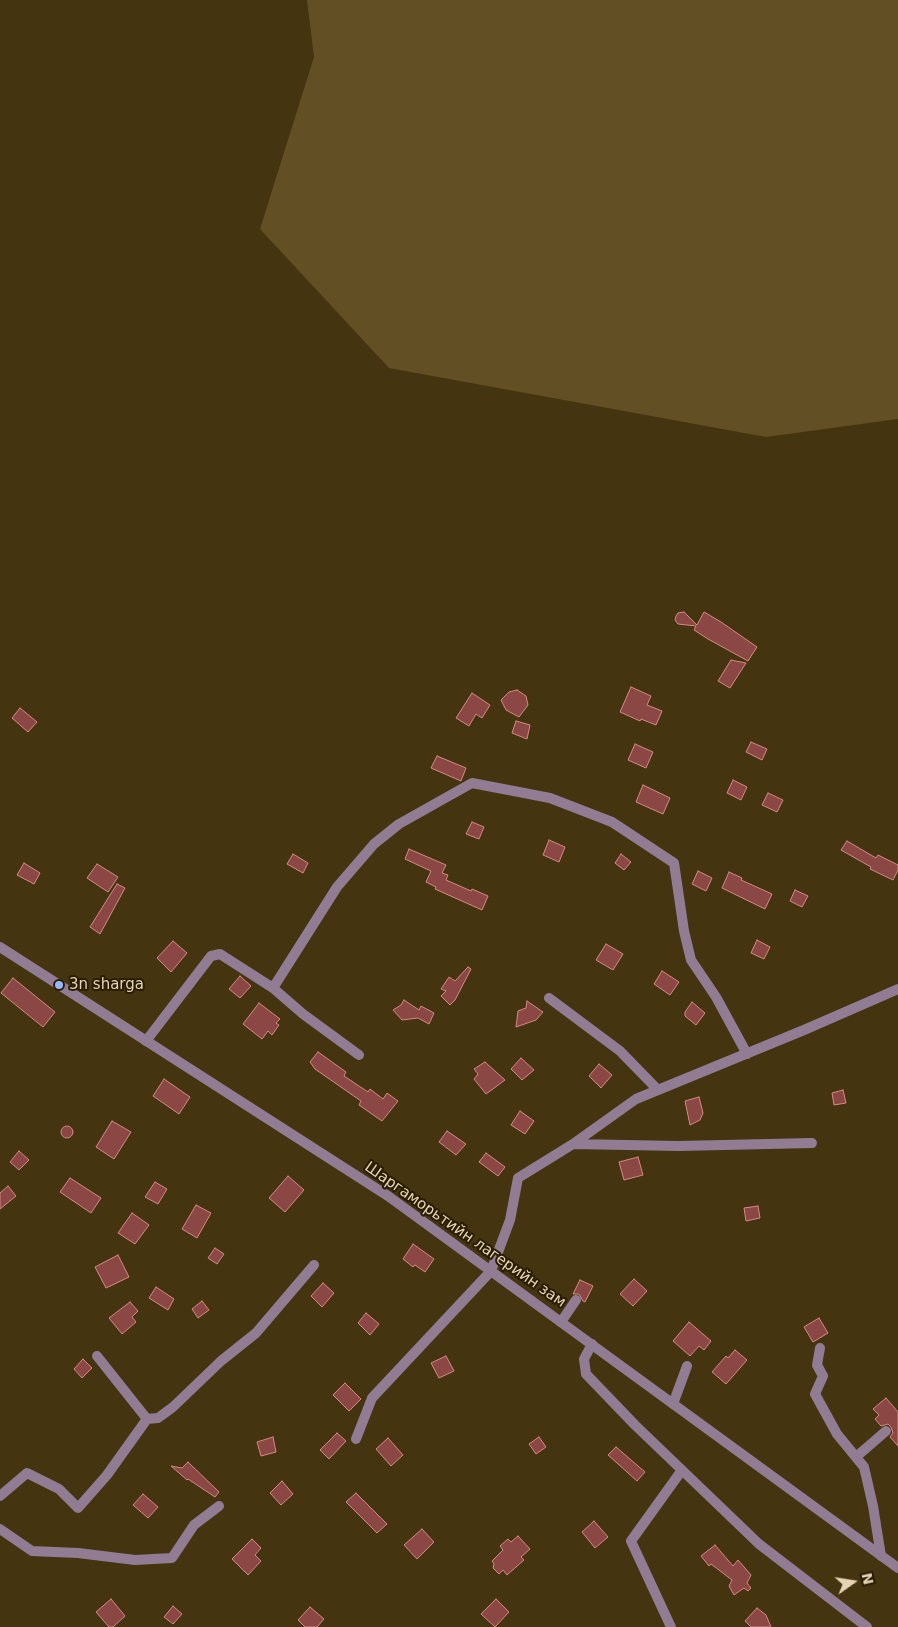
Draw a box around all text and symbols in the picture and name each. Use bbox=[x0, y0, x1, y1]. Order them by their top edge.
place label: 3n sharga bbox=[69, 976, 144, 994]
marker: 3n sharga bbox=[53, 979, 65, 991]
street label: Шаргаморьтийн лагерийн зам bbox=[361, 1158, 569, 1312]
north arrow bbox=[828, 1557, 878, 1607]
text: N bbox=[859, 1571, 877, 1586]

